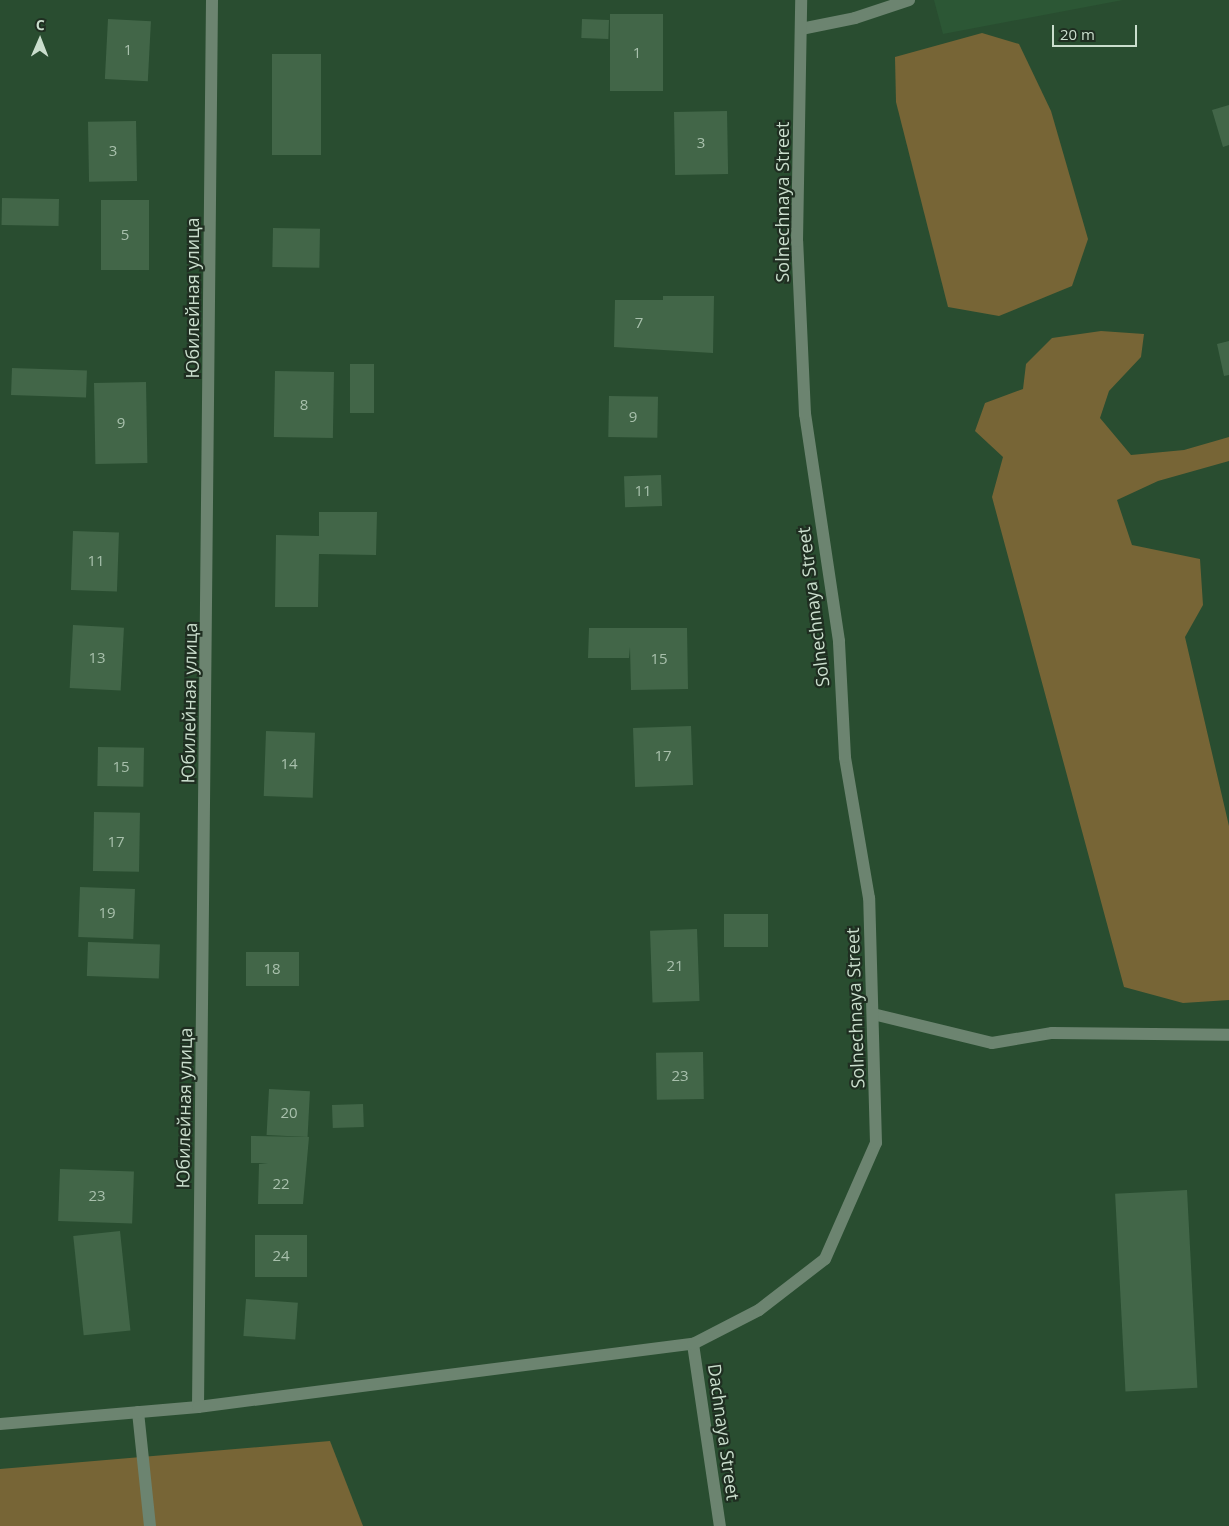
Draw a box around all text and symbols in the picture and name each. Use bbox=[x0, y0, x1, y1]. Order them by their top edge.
north arrow bbox=[15, 15, 65, 65]
text: С bbox=[36, 15, 45, 34]
scale bar bbox=[1054, 15, 1139, 47]
text: 20 m bbox=[1060, 24, 1095, 44]
house number: 1 bbox=[124, 41, 132, 59]
house number: 1 bbox=[633, 44, 641, 62]
street label: Solnechnaya Street bbox=[771, 121, 793, 283]
house number: 3 bbox=[697, 134, 705, 152]
house number: 3 bbox=[109, 142, 117, 160]
street label: Юбилейная улица bbox=[181, 218, 203, 378]
house number: 5 bbox=[121, 226, 129, 244]
house number: 7 bbox=[635, 314, 643, 332]
house number: 8 bbox=[300, 396, 308, 414]
house number: 9 bbox=[629, 408, 637, 426]
house number: 9 bbox=[117, 414, 125, 432]
house number: 11 bbox=[634, 482, 652, 500]
street label: Solnechnaya Street bbox=[792, 526, 834, 688]
house number: 11 bbox=[87, 552, 105, 570]
street label: Юбилейная улица bbox=[177, 622, 201, 784]
house number: 13 bbox=[88, 649, 106, 667]
house number: 15 bbox=[650, 650, 668, 668]
house number: 17 bbox=[654, 747, 672, 765]
house number: 14 bbox=[280, 755, 298, 773]
house number: 15 bbox=[112, 758, 130, 776]
house number: 17 bbox=[107, 833, 125, 851]
house number: 19 bbox=[98, 904, 116, 922]
street label: Solnechnaya Street bbox=[841, 927, 869, 1089]
house number: 21 bbox=[666, 957, 684, 975]
house number: 18 bbox=[263, 960, 281, 978]
street label: Юбилейная улица bbox=[172, 1027, 196, 1189]
house number: 23 bbox=[671, 1067, 689, 1085]
house number: 20 bbox=[280, 1104, 298, 1122]
house number: 22 bbox=[272, 1175, 290, 1193]
house number: 23 bbox=[88, 1187, 106, 1205]
house number: 24 bbox=[272, 1247, 290, 1265]
street label: Dachnaya Street bbox=[704, 1362, 744, 1502]

